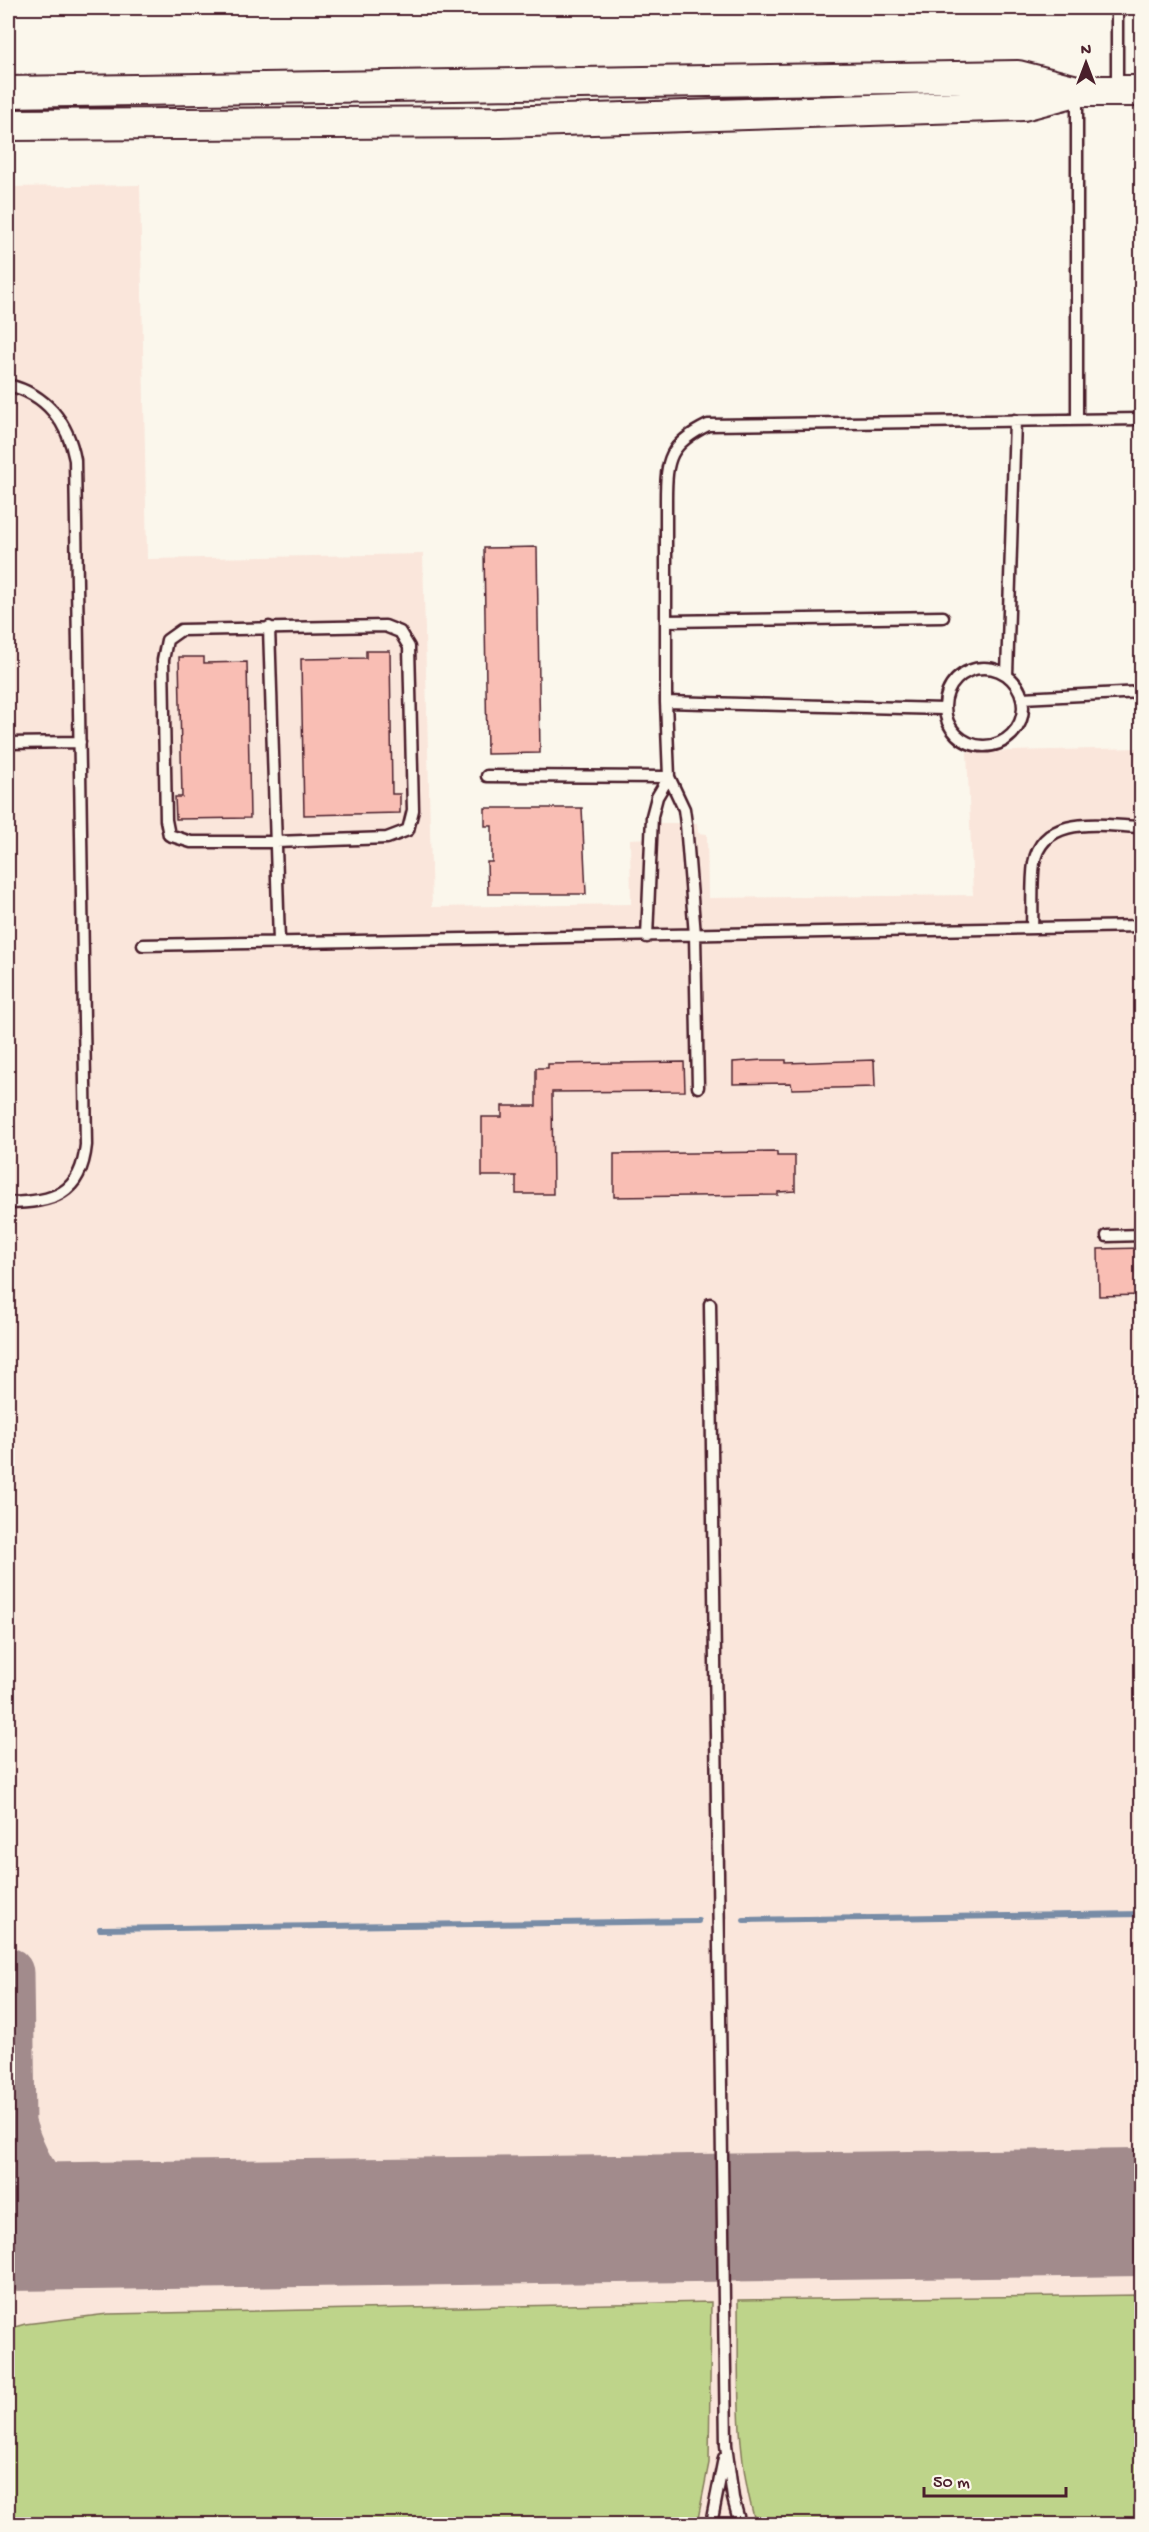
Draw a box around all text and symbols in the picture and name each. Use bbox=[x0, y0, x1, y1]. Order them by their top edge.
north arrow bbox=[1056, 33, 1116, 93]
text: N bbox=[1081, 42, 1092, 61]
scale bar bbox=[924, 2460, 1066, 2498]
text: 50 m bbox=[933, 2473, 970, 2494]

